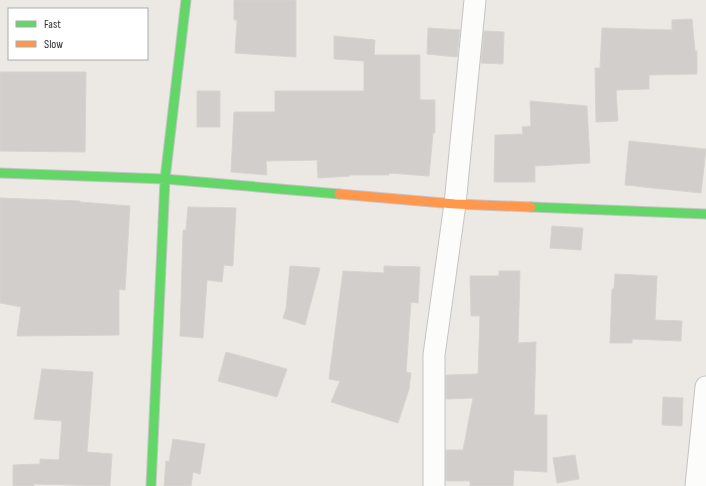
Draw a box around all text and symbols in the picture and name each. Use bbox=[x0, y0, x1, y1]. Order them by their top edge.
legend bbox=[8, 8, 148, 60]
text: Fast bbox=[44, 17, 61, 32]
text: Slow bbox=[44, 37, 63, 52]

